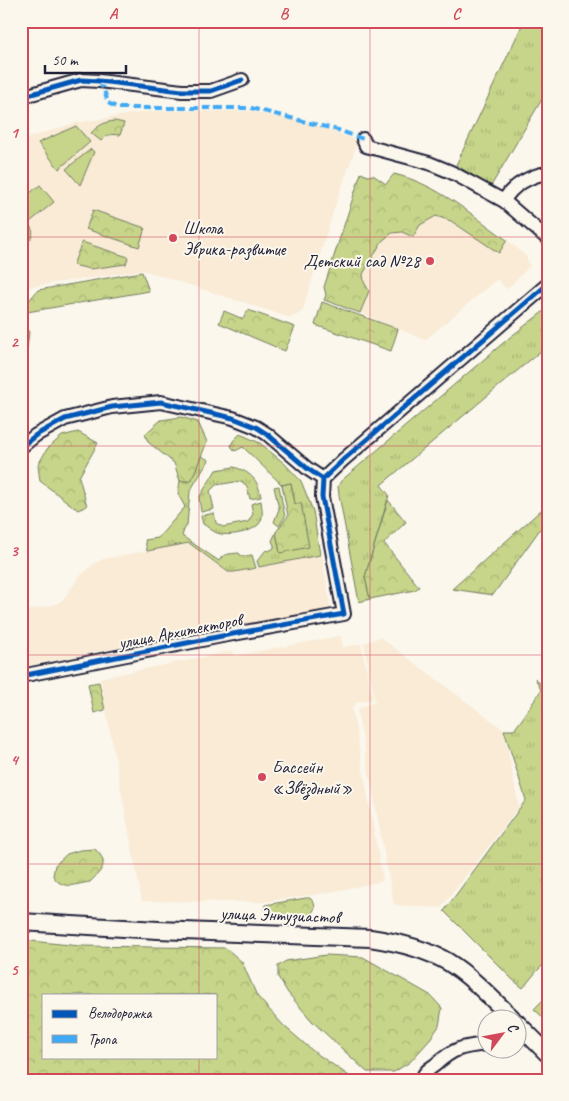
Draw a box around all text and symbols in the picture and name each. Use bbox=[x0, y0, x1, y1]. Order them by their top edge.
text: A bbox=[109, 4, 119, 24]
text: B bbox=[280, 4, 290, 24]
text: C bbox=[452, 4, 462, 24]
scale bar bbox=[45, 42, 126, 74]
text: 50 m bbox=[52, 51, 79, 70]
text: 1 bbox=[10, 123, 19, 143]
place label: Школа Эврика-развитие bbox=[183, 217, 287, 261]
marker: Школа Эврика-развитие bbox=[167, 232, 179, 244]
place label: Детский сад №28 bbox=[304, 250, 422, 272]
marker: Детский сад №28 bbox=[424, 255, 436, 267]
text: 2 bbox=[10, 332, 19, 352]
text: 3 bbox=[10, 541, 19, 561]
street label: улица Архитекторов bbox=[116, 608, 247, 654]
text: 4 bbox=[10, 750, 19, 770]
place label: Бассейн «Звёздный» bbox=[272, 756, 353, 800]
marker: Бассейн «Звёздный» bbox=[256, 771, 268, 783]
street label: улица Энтузиастов bbox=[219, 902, 343, 929]
text: 5 bbox=[11, 960, 20, 980]
legend bbox=[42, 994, 218, 1058]
text: Велодорожка bbox=[88, 1004, 152, 1023]
north arrow bbox=[476, 1008, 526, 1058]
text: С bbox=[504, 1020, 523, 1037]
text: Тропа bbox=[88, 1030, 117, 1049]

